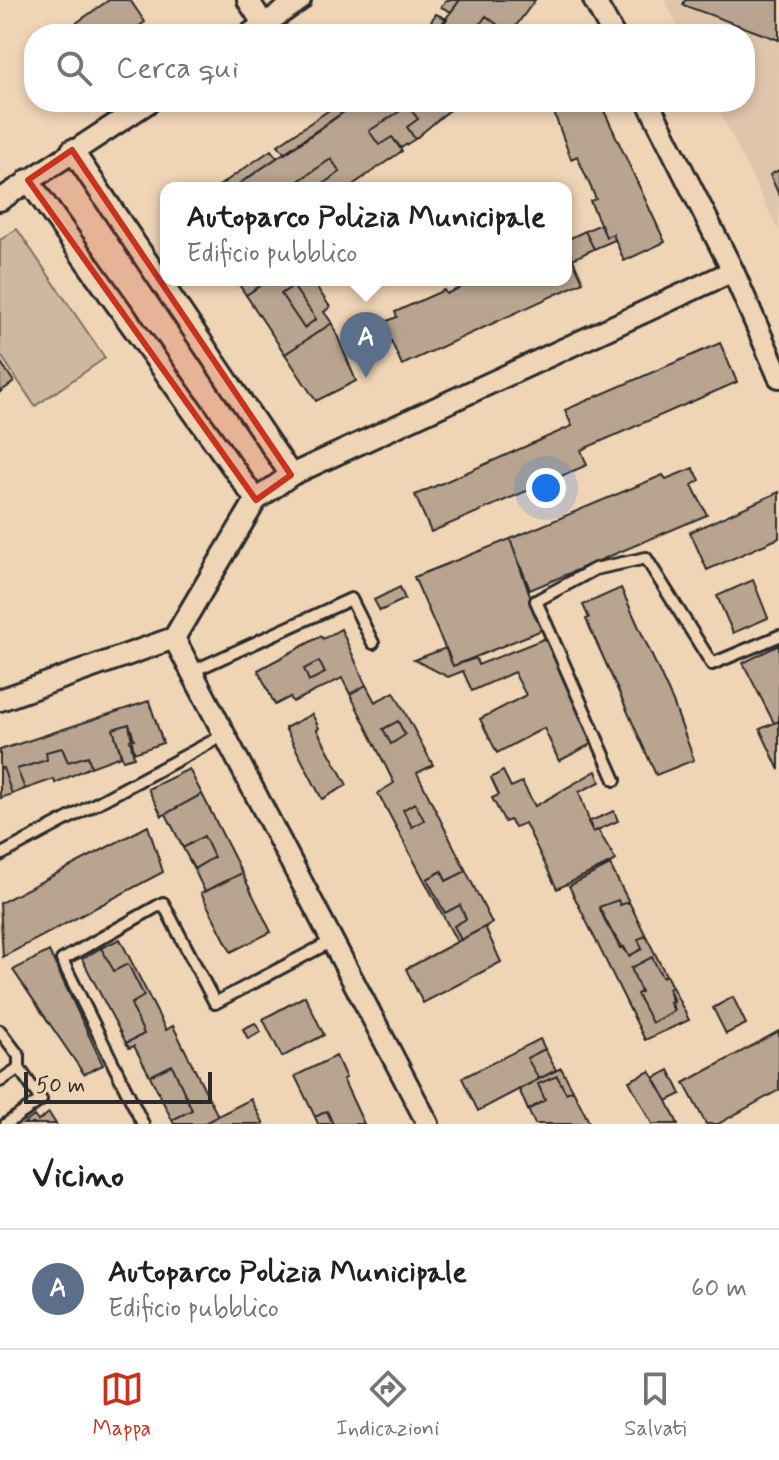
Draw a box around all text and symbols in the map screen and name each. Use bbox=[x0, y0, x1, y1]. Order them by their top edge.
search box bbox=[24, 24, 755, 112]
icon: search bbox=[52, 46, 96, 90]
text: Cerca qui bbox=[116, 49, 239, 88]
popup bbox=[160, 182, 572, 286]
text: Autoparco Polizia Municipale bbox=[187, 198, 545, 237]
text: Edificio pubblico bbox=[187, 237, 357, 271]
pin: A bbox=[340, 312, 392, 378]
your location bbox=[526, 468, 566, 508]
scale bar bbox=[24, 1068, 212, 1104]
text: 50 m bbox=[36, 1072, 85, 1100]
text: Vicino bbox=[32, 1154, 124, 1199]
text: Autoparco Polizia Municipale bbox=[108, 1253, 467, 1292]
text: A bbox=[49, 1272, 67, 1306]
text: 60 m bbox=[691, 1272, 747, 1306]
text: Edificio pubblico bbox=[108, 1292, 279, 1326]
tab: Mappa bbox=[93, 1367, 151, 1443]
tab: Indicazioni bbox=[336, 1367, 439, 1443]
tab: Salvati bbox=[624, 1367, 686, 1443]

